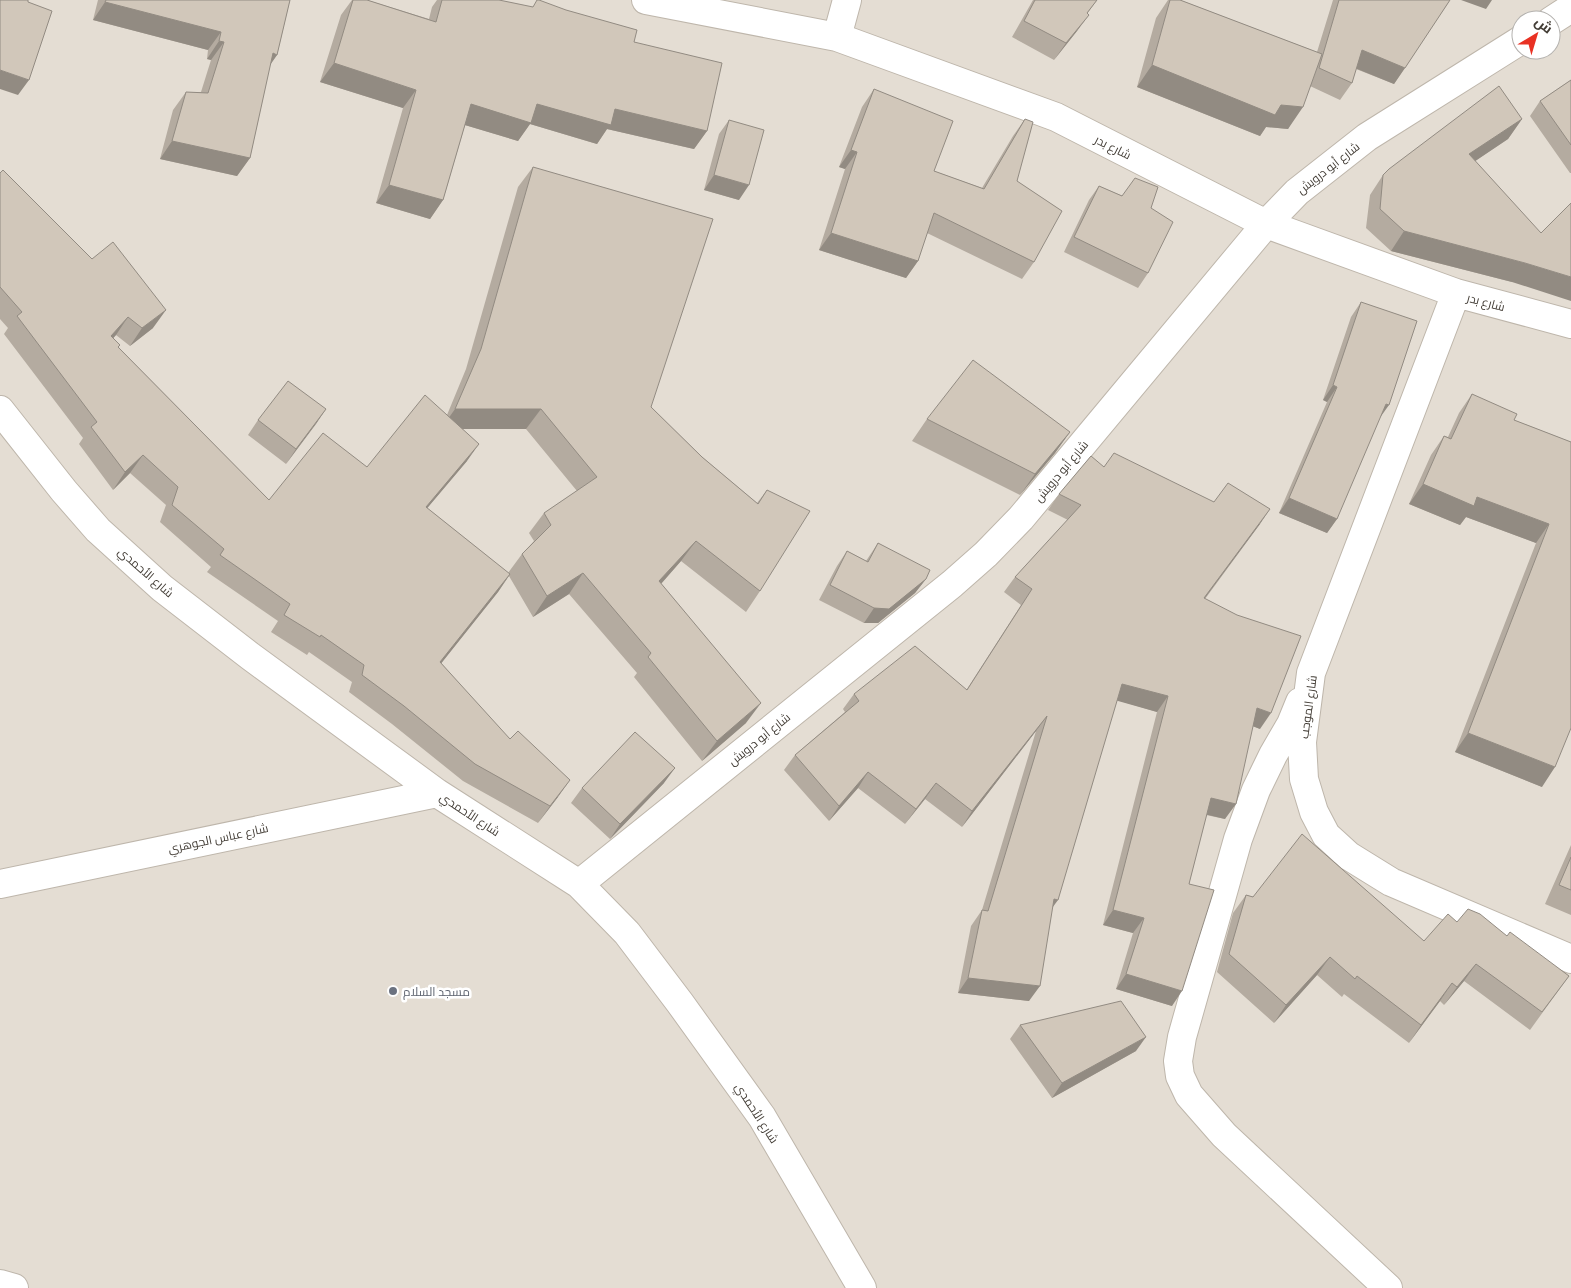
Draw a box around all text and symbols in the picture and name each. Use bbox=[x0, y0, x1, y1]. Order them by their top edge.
north arrow bbox=[1511, 10, 1561, 60]
text: ش bbox=[1531, 13, 1556, 37]
street label: شارع بدر bbox=[1091, 132, 1133, 163]
street label: شارع أبو درويش bbox=[1294, 139, 1363, 198]
street label: شارع بدر bbox=[1464, 290, 1506, 315]
street label: شارع أبو درويش bbox=[1031, 437, 1092, 505]
street label: شارع الأحمدي bbox=[113, 544, 176, 603]
street label: شارع الموجب bbox=[1297, 674, 1321, 740]
street label: شارع أبو درويش bbox=[725, 709, 794, 769]
street label: شارع الأحمدي bbox=[435, 790, 502, 842]
street label: شارع عباس الجوهري bbox=[167, 821, 270, 859]
marker: مسجد السلام bbox=[387, 985, 399, 997]
place label: مسجد السلام bbox=[403, 985, 470, 1000]
street label: شارع الأحمدي bbox=[729, 1081, 781, 1148]

